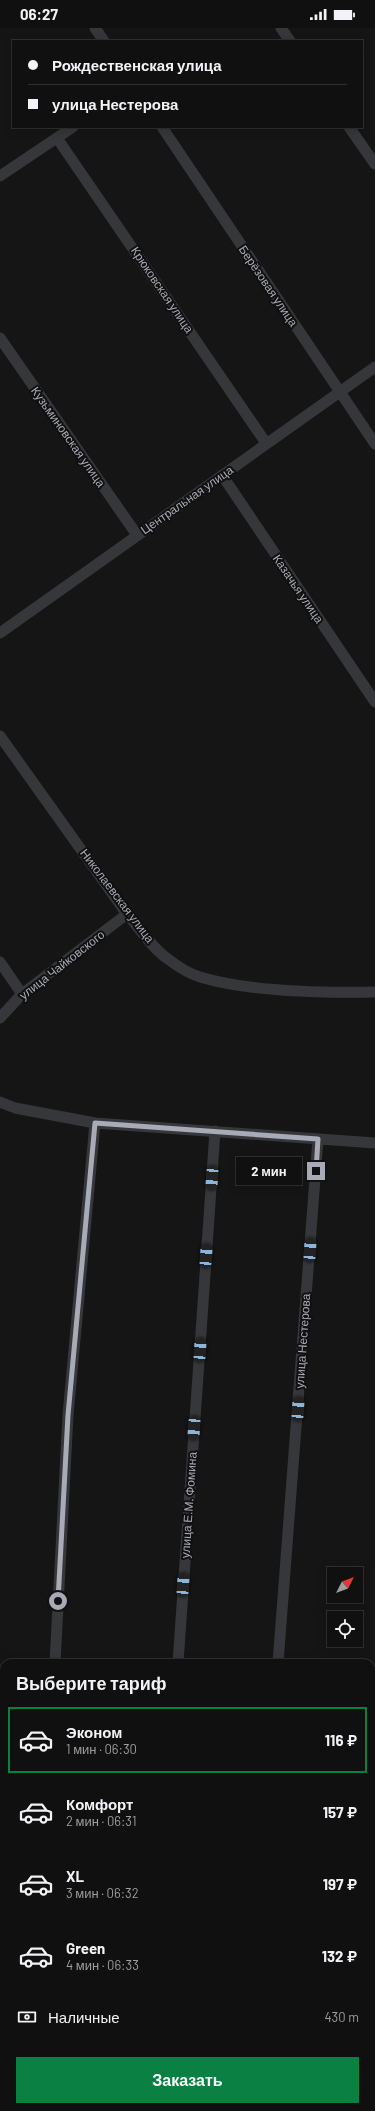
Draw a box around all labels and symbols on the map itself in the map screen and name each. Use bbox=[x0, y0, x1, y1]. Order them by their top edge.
street label: Берёзовая улица bbox=[236, 242, 301, 329]
street label: Крюковская улица bbox=[128, 244, 197, 336]
street label: Кузьминовская улица bbox=[28, 384, 109, 490]
street label: Центральная улица bbox=[138, 462, 236, 537]
street label: Казачья улица bbox=[270, 551, 327, 626]
street label: Николаевская улица bbox=[77, 846, 158, 946]
street label: улица Чайковского bbox=[16, 927, 108, 1003]
callout: 2 мин bbox=[236, 1157, 302, 1185]
route end bbox=[307, 1162, 325, 1180]
car bbox=[205, 1166, 219, 1190]
car bbox=[303, 1238, 317, 1262]
car bbox=[199, 1244, 213, 1268]
street label: улица Нестерова bbox=[292, 1293, 313, 1389]
car bbox=[193, 1338, 207, 1362]
car bbox=[291, 1397, 305, 1421]
car bbox=[187, 1416, 201, 1440]
street label: улица Е.М. Фомина bbox=[177, 1451, 200, 1559]
north arrow bbox=[327, 1567, 363, 1603]
car bbox=[176, 1573, 190, 1597]
route start bbox=[49, 1592, 67, 1610]

